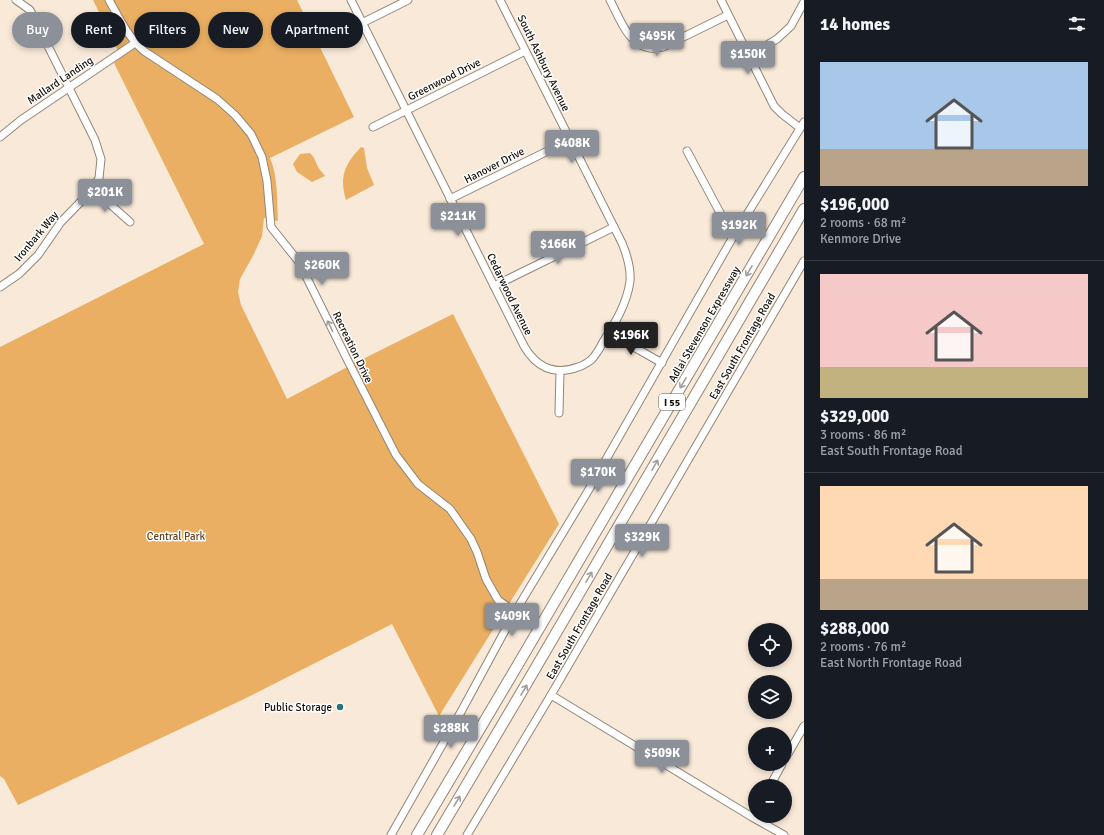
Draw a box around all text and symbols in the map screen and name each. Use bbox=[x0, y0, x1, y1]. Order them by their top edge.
chip: Buy bbox=[12, 12, 63, 48]
chip: Rent bbox=[71, 12, 126, 48]
chip: Filters bbox=[134, 12, 200, 48]
chip: New bbox=[208, 12, 263, 48]
chip: Apartment bbox=[271, 12, 363, 48]
street label: South Ashbury Avenue bbox=[515, 13, 573, 114]
icon: filters bbox=[1066, 13, 1088, 35]
text: 14 homes bbox=[820, 14, 890, 35]
pin: $495K bbox=[629, 23, 685, 57]
text: $495K bbox=[639, 28, 675, 44]
pin: $150K bbox=[720, 41, 776, 75]
text: $150K bbox=[730, 46, 766, 62]
street label: Mallard Landing bbox=[25, 54, 96, 107]
street label: Greenwood Drive bbox=[406, 56, 483, 103]
icon: home bbox=[918, 88, 990, 160]
pin: $408K bbox=[544, 130, 600, 164]
text: $408K bbox=[554, 135, 590, 151]
street label: Hanover Drive bbox=[462, 145, 527, 186]
pin: $201K bbox=[77, 179, 133, 213]
text: $201K bbox=[87, 184, 123, 200]
text: $196,000 bbox=[820, 194, 889, 215]
pin: $211K bbox=[430, 203, 486, 237]
street label: Ironbark Way bbox=[12, 208, 62, 264]
text: $211K bbox=[440, 208, 476, 224]
pin: $192K bbox=[711, 212, 767, 246]
text: 2 rooms · 68 m² bbox=[820, 215, 906, 231]
text: $192K bbox=[721, 217, 757, 233]
pin: $166K bbox=[530, 231, 586, 265]
text: Kenmore Drive bbox=[820, 231, 901, 247]
text: $166K bbox=[540, 236, 576, 252]
street label: Cedarwood Avenue bbox=[484, 251, 535, 337]
pin: $260K bbox=[294, 252, 350, 286]
text: $260K bbox=[304, 257, 340, 273]
street label: Adlai Stevenson Expressway bbox=[666, 263, 743, 385]
one-way arrow bbox=[744, 265, 752, 277]
street label: East South Frontage Road bbox=[707, 291, 778, 402]
icon: home bbox=[918, 300, 990, 372]
street label: Recreation Drive bbox=[330, 309, 375, 385]
one-way arrow bbox=[326, 320, 334, 332]
pin: $196K bbox=[603, 322, 659, 356]
text: $196K bbox=[613, 327, 649, 343]
one-way arrow bbox=[678, 377, 686, 389]
road number: I 55 bbox=[659, 394, 685, 410]
text: $329,000 bbox=[820, 406, 889, 427]
text: 3 rooms · 86 m² bbox=[820, 427, 906, 443]
text: East South Frontage Road bbox=[820, 443, 963, 459]
pin: $170K bbox=[570, 459, 626, 493]
one-way arrow bbox=[651, 459, 659, 471]
text: $170K bbox=[580, 464, 616, 480]
icon: home bbox=[918, 512, 990, 584]
pin: $329K bbox=[614, 524, 670, 558]
text: $329K bbox=[624, 529, 660, 545]
park label: Central Park bbox=[147, 530, 206, 543]
street label: East South Frontage Road bbox=[544, 571, 615, 682]
one-way arrow bbox=[586, 571, 594, 583]
pin: $409K bbox=[484, 603, 540, 637]
text: $409K bbox=[494, 608, 530, 624]
text: $288,000 bbox=[820, 618, 889, 639]
map controls bbox=[748, 623, 792, 823]
button: locate bbox=[748, 623, 792, 667]
text: 2 rooms · 76 m² bbox=[820, 639, 906, 655]
text: East North Frontage Road bbox=[820, 655, 962, 671]
button: layers bbox=[748, 675, 792, 719]
one-way arrow bbox=[520, 684, 528, 696]
place label: Public Storage bbox=[264, 701, 332, 714]
marker: Public Storage bbox=[335, 702, 345, 712]
pin: $288K bbox=[423, 715, 479, 749]
text: $288K bbox=[433, 720, 469, 736]
button: + bbox=[748, 727, 792, 771]
pin: $509K bbox=[634, 740, 690, 774]
text: $509K bbox=[644, 745, 680, 761]
button: − bbox=[748, 779, 792, 823]
one-way arrow bbox=[454, 795, 462, 807]

